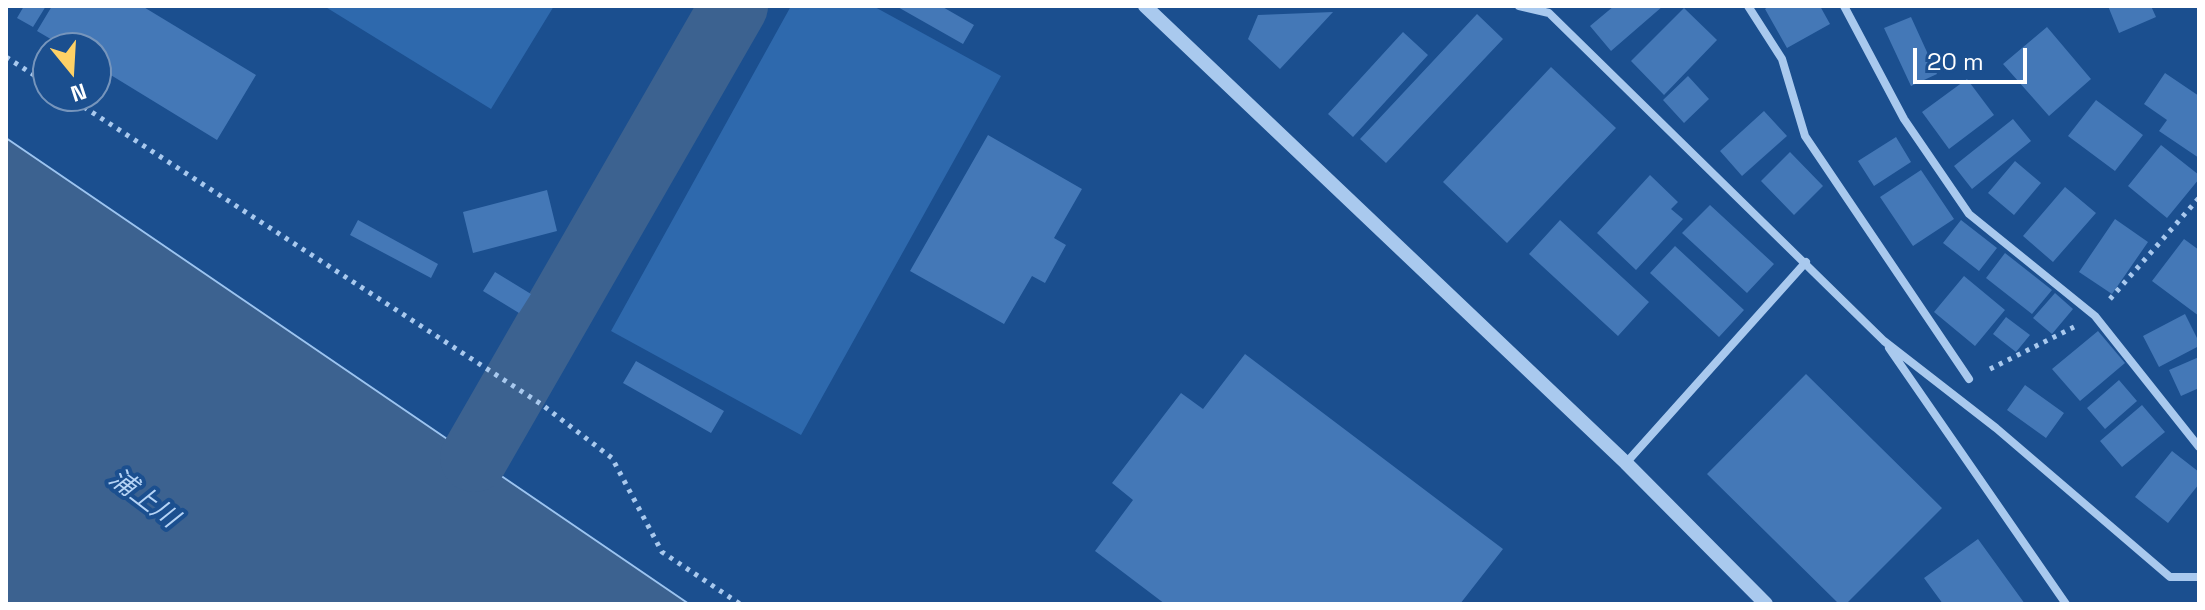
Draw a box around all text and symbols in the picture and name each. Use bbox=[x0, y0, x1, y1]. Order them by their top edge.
north arrow bbox=[32, 32, 112, 112]
scale bar bbox=[1917, 32, 2031, 82]
text: 20 m bbox=[1927, 46, 1984, 77]
text: N bbox=[67, 77, 90, 109]
water label: 浦上川 bbox=[102, 463, 184, 535]

